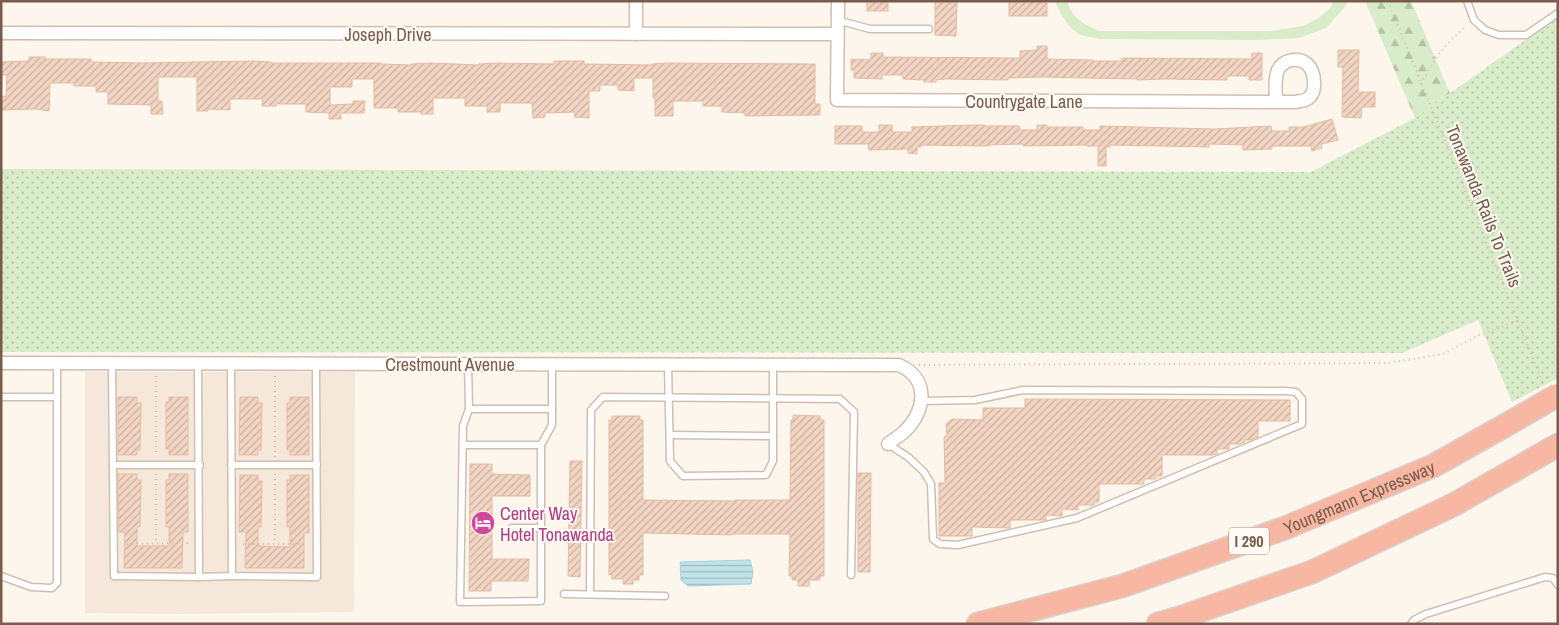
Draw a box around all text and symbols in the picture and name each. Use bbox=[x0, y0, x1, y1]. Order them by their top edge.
street label: Joseph Drive bbox=[345, 22, 431, 47]
street label: Countrygate Lane bbox=[965, 89, 1083, 114]
street label: Tonawanda Rails To Trails bbox=[1440, 121, 1528, 291]
street label: Crestmount Avenue bbox=[385, 352, 515, 377]
street label: Youngmann Expressway bbox=[1279, 454, 1439, 540]
place label: Center Way Hotel Tonawanda bbox=[500, 501, 614, 547]
hotel icon: Center Way Hotel Tonawanda bbox=[470, 510, 496, 536]
road number: I 290 bbox=[1229, 528, 1269, 554]

